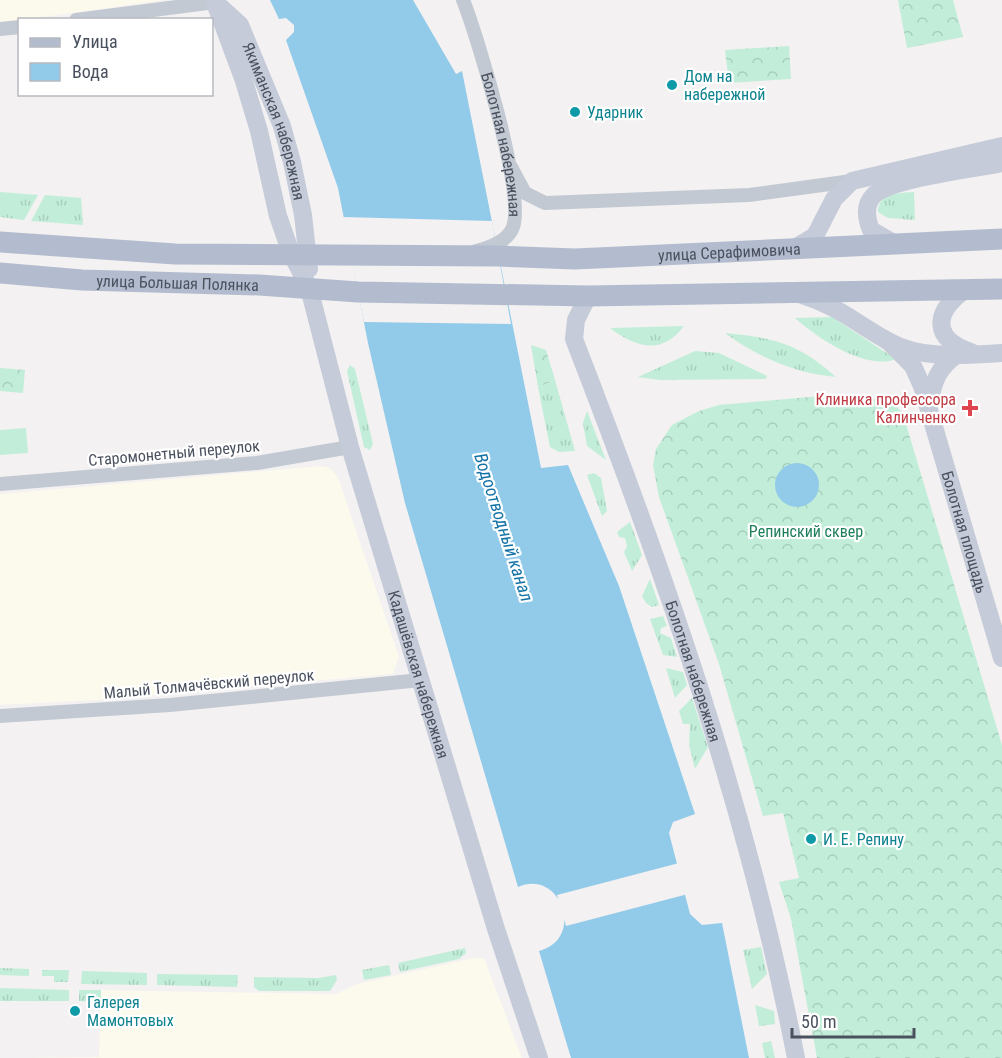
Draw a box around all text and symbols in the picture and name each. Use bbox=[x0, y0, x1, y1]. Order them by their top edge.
legend bbox=[18, 18, 213, 96]
text: Улица bbox=[72, 31, 118, 52]
street label: Якиманская набережная bbox=[239, 39, 309, 202]
text: Вода bbox=[72, 61, 109, 82]
place label: Дом на набережной bbox=[684, 67, 765, 104]
street label: Болотная набережная bbox=[477, 70, 524, 217]
marker: Дом на набережной bbox=[665, 78, 679, 92]
place label: Ударник bbox=[587, 103, 644, 122]
marker: Ударник bbox=[568, 105, 582, 119]
street label: улица Серафимовича bbox=[658, 239, 801, 265]
street label: улица Большая Полянка bbox=[96, 271, 259, 294]
place label: Клиника профессора Калинченко bbox=[815, 390, 956, 427]
marker: Клиника профессора Калинченко bbox=[961, 399, 979, 417]
street label: Старомонетный переулок bbox=[87, 436, 261, 470]
water label: Водоотводный канал bbox=[470, 450, 538, 604]
street label: Болотная площадь bbox=[938, 469, 992, 595]
park label: Репинский сквер bbox=[749, 522, 863, 541]
street label: Кадашёвская набережная bbox=[384, 588, 453, 761]
street label: Болотная набережная bbox=[662, 598, 725, 744]
street label: Малый Толмачёвский переулок bbox=[103, 665, 315, 703]
place label: И. Е. Репину bbox=[823, 830, 904, 849]
marker: И. Е. Репину bbox=[804, 832, 818, 846]
place label: Галерея Мамонтовых bbox=[87, 993, 174, 1030]
scale bar bbox=[792, 1001, 914, 1039]
marker: Галерея Мамонтовых bbox=[68, 1004, 82, 1018]
text: 50 m bbox=[801, 1011, 836, 1032]

